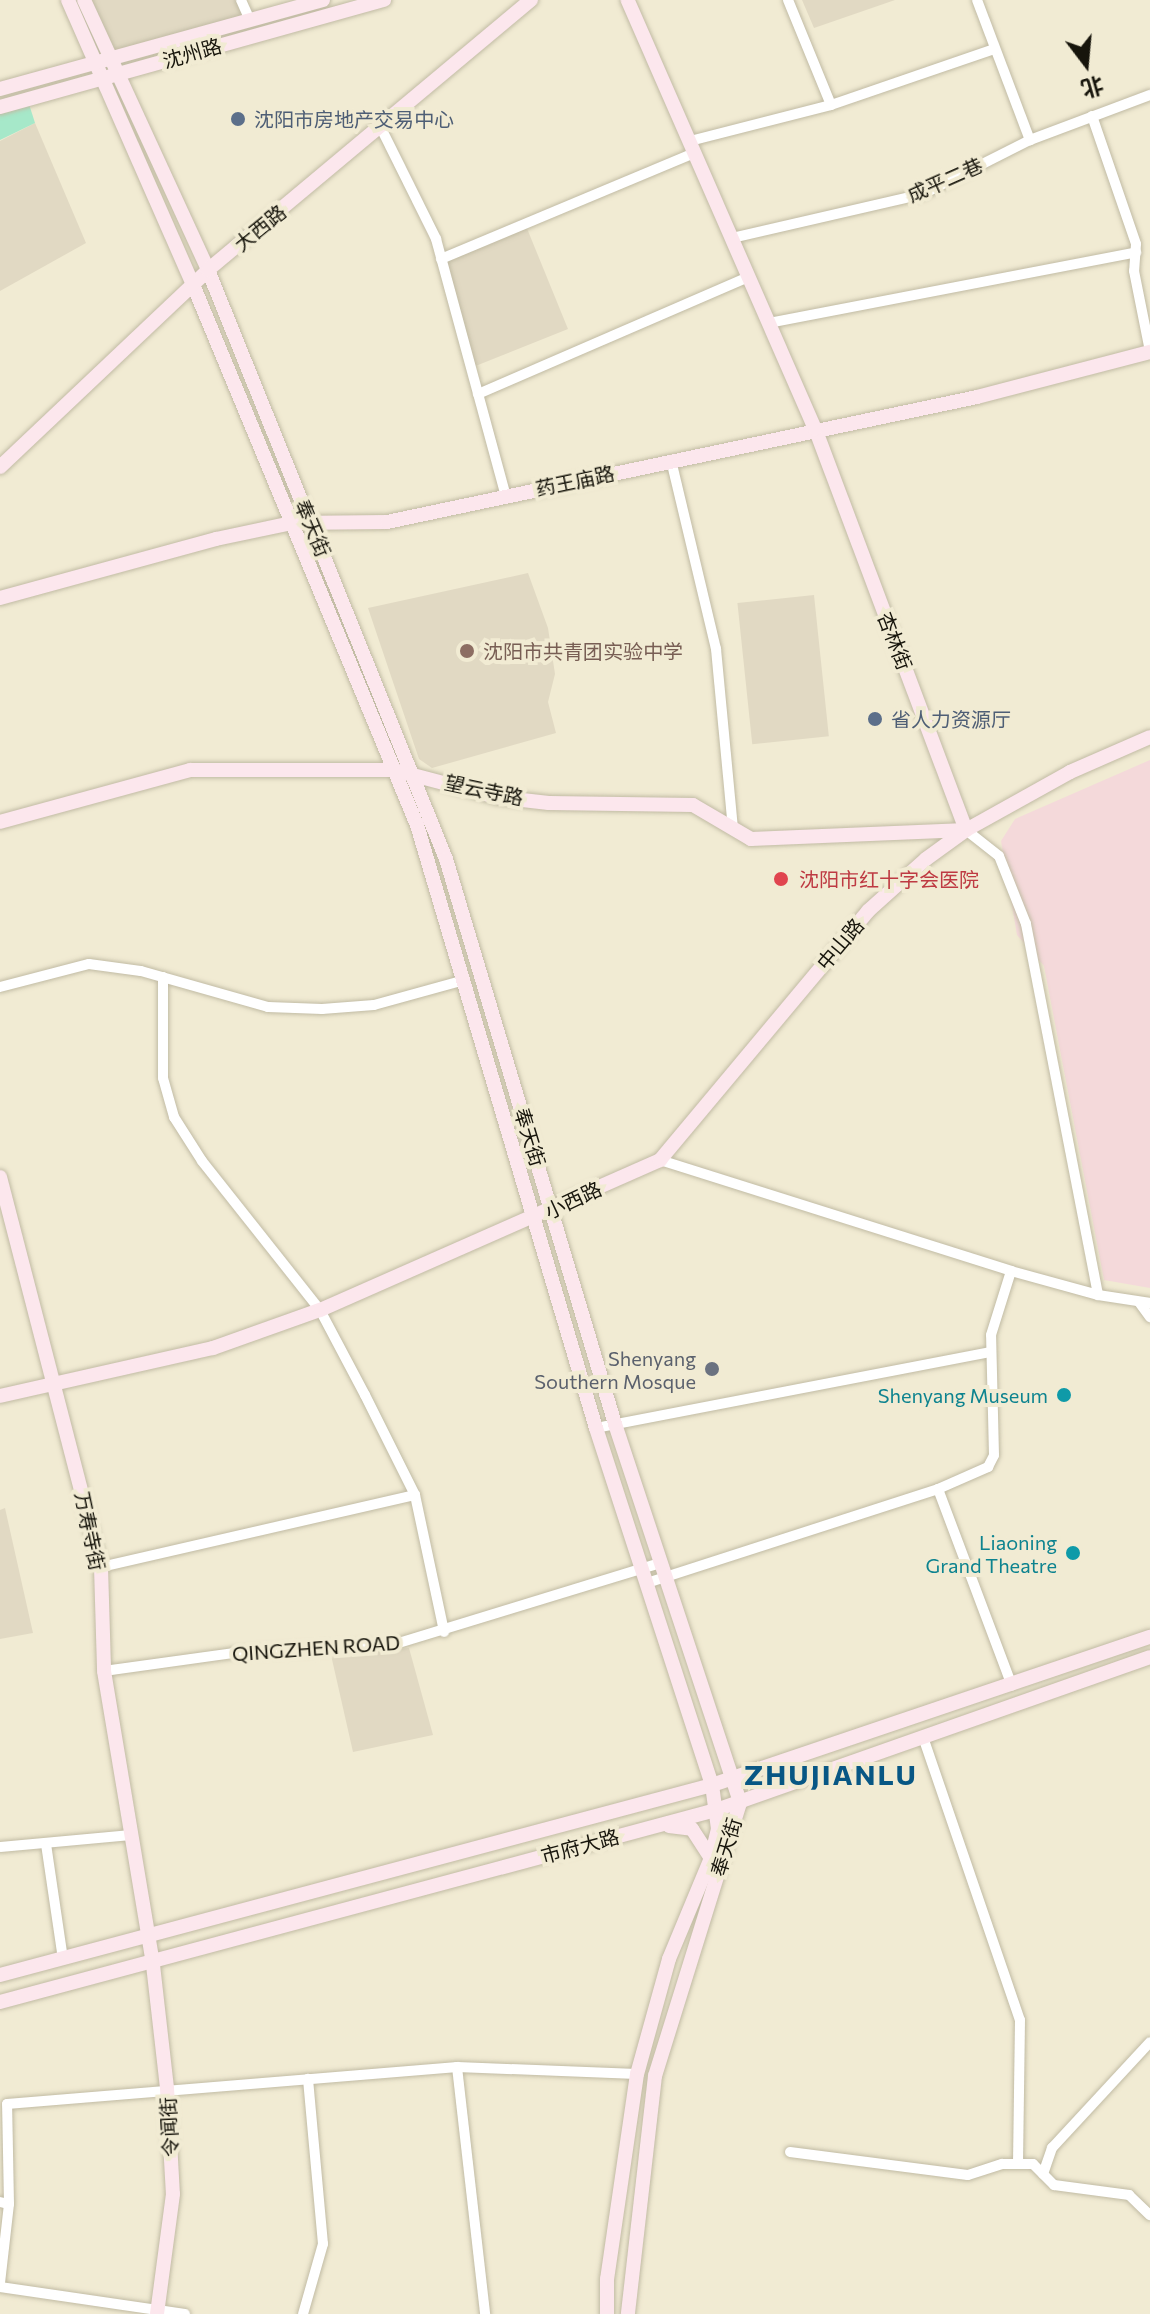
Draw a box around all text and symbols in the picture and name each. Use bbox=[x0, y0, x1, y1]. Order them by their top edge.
north arrow bbox=[1046, 24, 1126, 104]
street label: 沈州路 bbox=[160, 33, 224, 73]
text: 北 bbox=[1078, 72, 1107, 104]
place label: 沈阳市房地产交易中心 bbox=[254, 107, 454, 131]
marker: 沈阳市房地产交易中心 bbox=[229, 110, 247, 128]
street label: 成平二巷 bbox=[904, 153, 986, 207]
street label: 大西路 bbox=[229, 200, 291, 256]
street label: 药王庙路 bbox=[533, 461, 617, 501]
street label: 奉天街 bbox=[290, 496, 336, 560]
street label: 杏林街 bbox=[873, 609, 917, 673]
place label: 沈阳市共青团实验中学 bbox=[483, 639, 683, 663]
marker: 沈阳市共青团实验中学 bbox=[458, 642, 476, 660]
place label: 省人力资源厅 bbox=[891, 707, 1011, 731]
marker: 省人力资源厅 bbox=[866, 710, 884, 728]
street label: 望云寺路 bbox=[442, 770, 526, 810]
place label: 沈阳市红十字会医院 bbox=[799, 867, 979, 891]
marker: 沈阳市红十字会医院 bbox=[770, 868, 792, 890]
street label: 中山路 bbox=[812, 913, 868, 975]
street label: 奉天街 bbox=[510, 1105, 550, 1169]
street label: 小西路 bbox=[541, 1176, 605, 1224]
place label: Shenyang Southern Mosque bbox=[534, 1346, 696, 1393]
marker: Shenyang Southern Mosque bbox=[703, 1360, 721, 1378]
place label: Shenyang Museum bbox=[878, 1383, 1048, 1407]
marker: Shenyang Museum bbox=[1055, 1386, 1073, 1404]
street label: 万寿寺街 bbox=[70, 1489, 110, 1573]
place label: Liaoning Grand Theatre bbox=[926, 1530, 1057, 1577]
marker: Liaoning Grand Theatre bbox=[1064, 1544, 1082, 1562]
street label: QINGZHEN ROAD bbox=[231, 1630, 401, 1666]
district label: ZHUJIANLU bbox=[744, 1757, 918, 1791]
street label: 奉天街 bbox=[706, 1815, 746, 1879]
street label: 市府大路 bbox=[538, 1824, 622, 1868]
street label: 令闻街 bbox=[155, 2096, 183, 2158]

